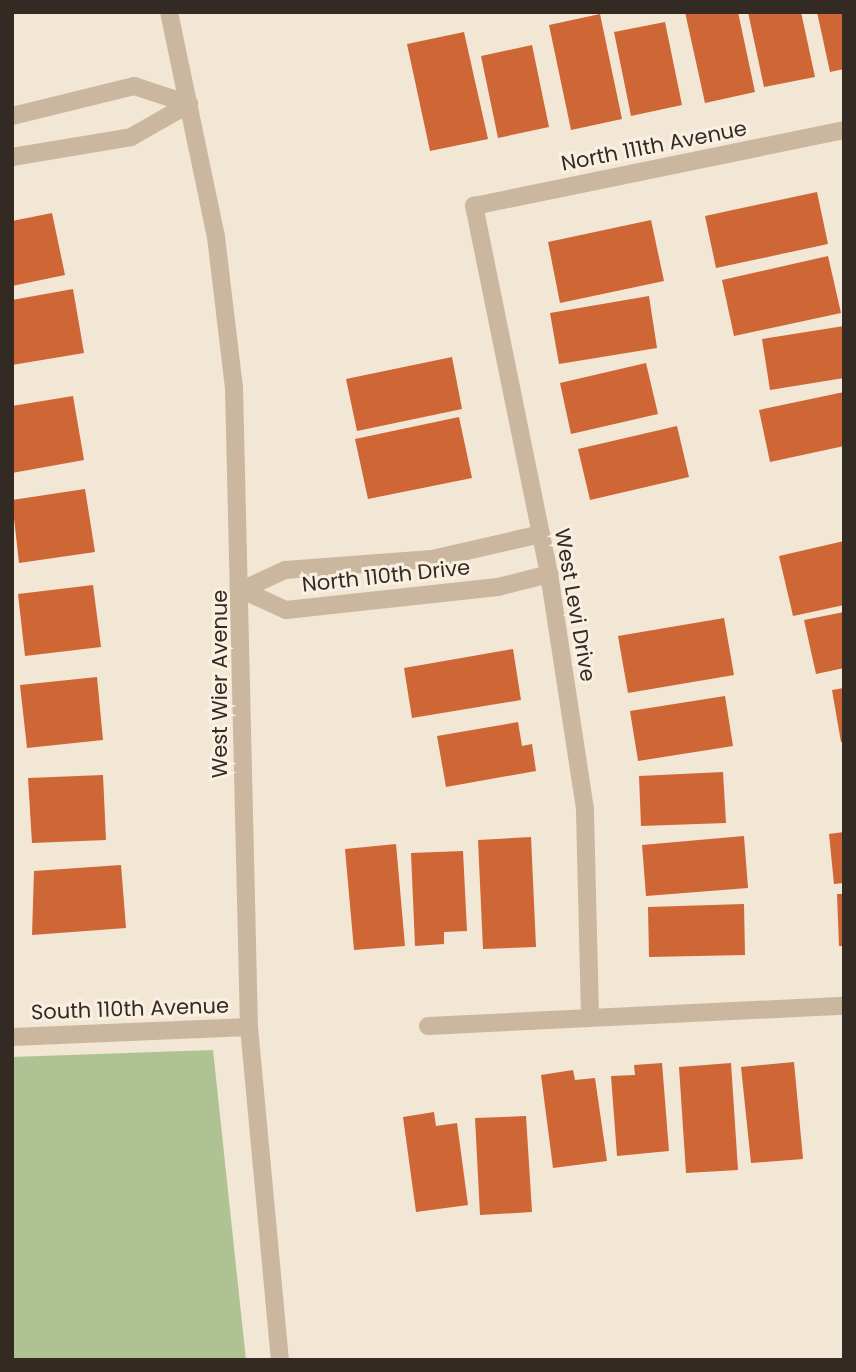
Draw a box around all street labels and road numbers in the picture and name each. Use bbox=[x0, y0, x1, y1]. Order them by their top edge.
street label: North 111th Avenue bbox=[559, 116, 749, 176]
street label: West Levi Drive bbox=[549, 526, 601, 684]
street label: North 110th Drive bbox=[301, 555, 471, 597]
street label: West Wier Avenue bbox=[207, 590, 233, 778]
street label: South 110th Avenue bbox=[31, 993, 229, 1025]

